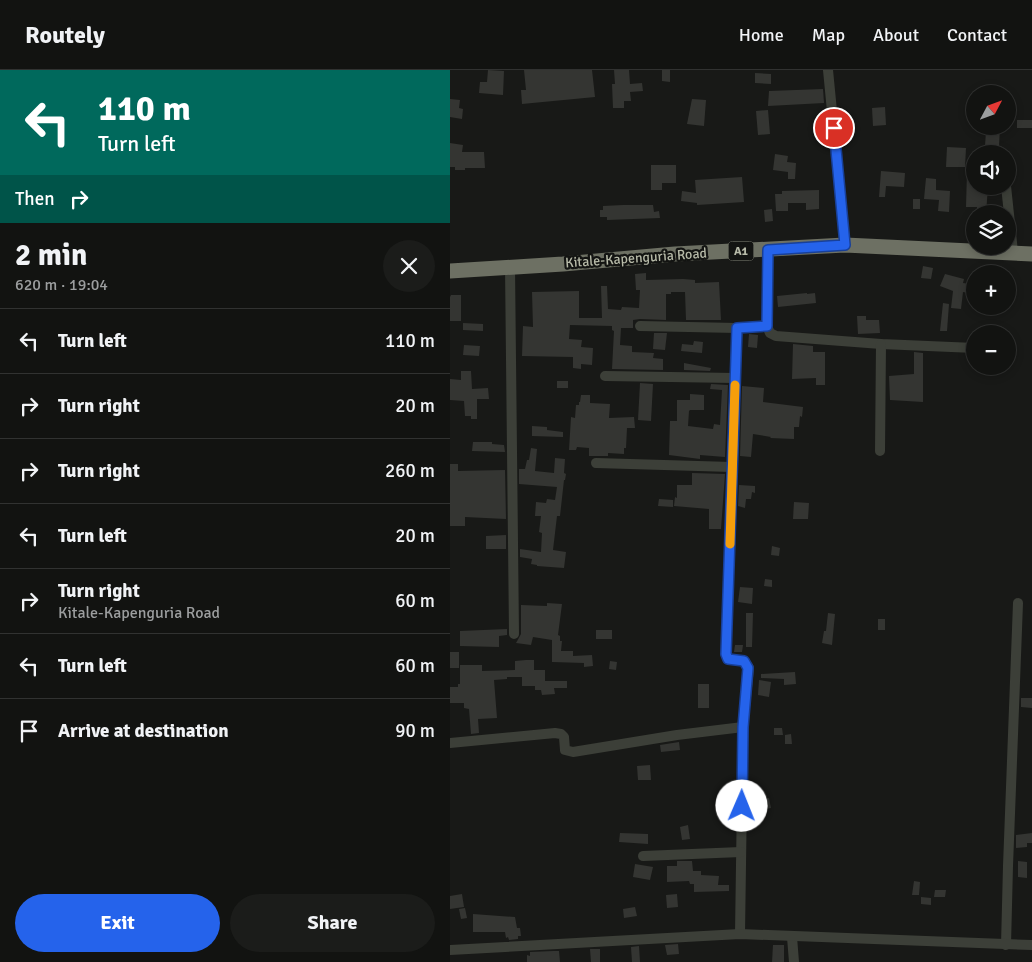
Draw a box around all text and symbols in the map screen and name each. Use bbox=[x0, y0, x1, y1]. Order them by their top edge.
text: Routely bbox=[25, 20, 105, 50]
text: Home bbox=[739, 24, 784, 46]
text: Map bbox=[812, 24, 845, 46]
text: About bbox=[873, 24, 919, 46]
text: Contact bbox=[947, 24, 1007, 46]
north arrow bbox=[966, 85, 1016, 135]
map controls bbox=[966, 85, 1016, 375]
text: 110 m bbox=[98, 87, 191, 130]
icon: left bbox=[15, 90, 80, 155]
pin bbox=[813, 107, 855, 149]
icon: arrive bbox=[820, 114, 848, 142]
text: Turn left bbox=[98, 130, 176, 157]
button: sound bbox=[966, 145, 1016, 195]
icon: right bbox=[65, 185, 93, 213]
text: Then bbox=[15, 187, 55, 211]
button: layers bbox=[966, 205, 1016, 255]
text: 2 min bbox=[15, 237, 87, 274]
button: close bbox=[383, 240, 435, 292]
road number: A1 bbox=[728, 242, 754, 260]
street label: Kitale-Kapenguria Road bbox=[565, 245, 707, 271]
button: + bbox=[966, 265, 1016, 315]
text: 620 m · 19:04 bbox=[15, 275, 108, 295]
button: − bbox=[966, 325, 1016, 375]
icon: left bbox=[15, 327, 43, 355]
text: Turn left bbox=[58, 329, 127, 353]
text: 110 m bbox=[385, 329, 435, 353]
icon: right bbox=[15, 392, 43, 420]
text: Turn right bbox=[58, 394, 140, 418]
text: 20 m bbox=[395, 394, 435, 418]
icon: right bbox=[15, 457, 43, 485]
text: Turn right bbox=[58, 459, 140, 483]
text: 260 m bbox=[385, 459, 435, 483]
icon: left bbox=[15, 522, 43, 550]
text: Turn left bbox=[58, 524, 127, 548]
text: 20 m bbox=[395, 524, 435, 548]
text: Turn right bbox=[58, 579, 140, 603]
icon: right bbox=[15, 587, 43, 615]
text: 60 m bbox=[395, 589, 435, 613]
text: Kitale-Kapenguria Road bbox=[58, 603, 220, 623]
icon: left bbox=[15, 652, 43, 680]
text: Turn left bbox=[58, 654, 127, 678]
text: 60 m bbox=[395, 654, 435, 678]
icon: arrive bbox=[15, 717, 43, 745]
text: Arrive at destination bbox=[58, 719, 229, 743]
text: 90 m bbox=[395, 719, 435, 743]
position arrow bbox=[715, 779, 767, 831]
button: Exit bbox=[15, 894, 220, 952]
button: Share bbox=[230, 894, 435, 952]

